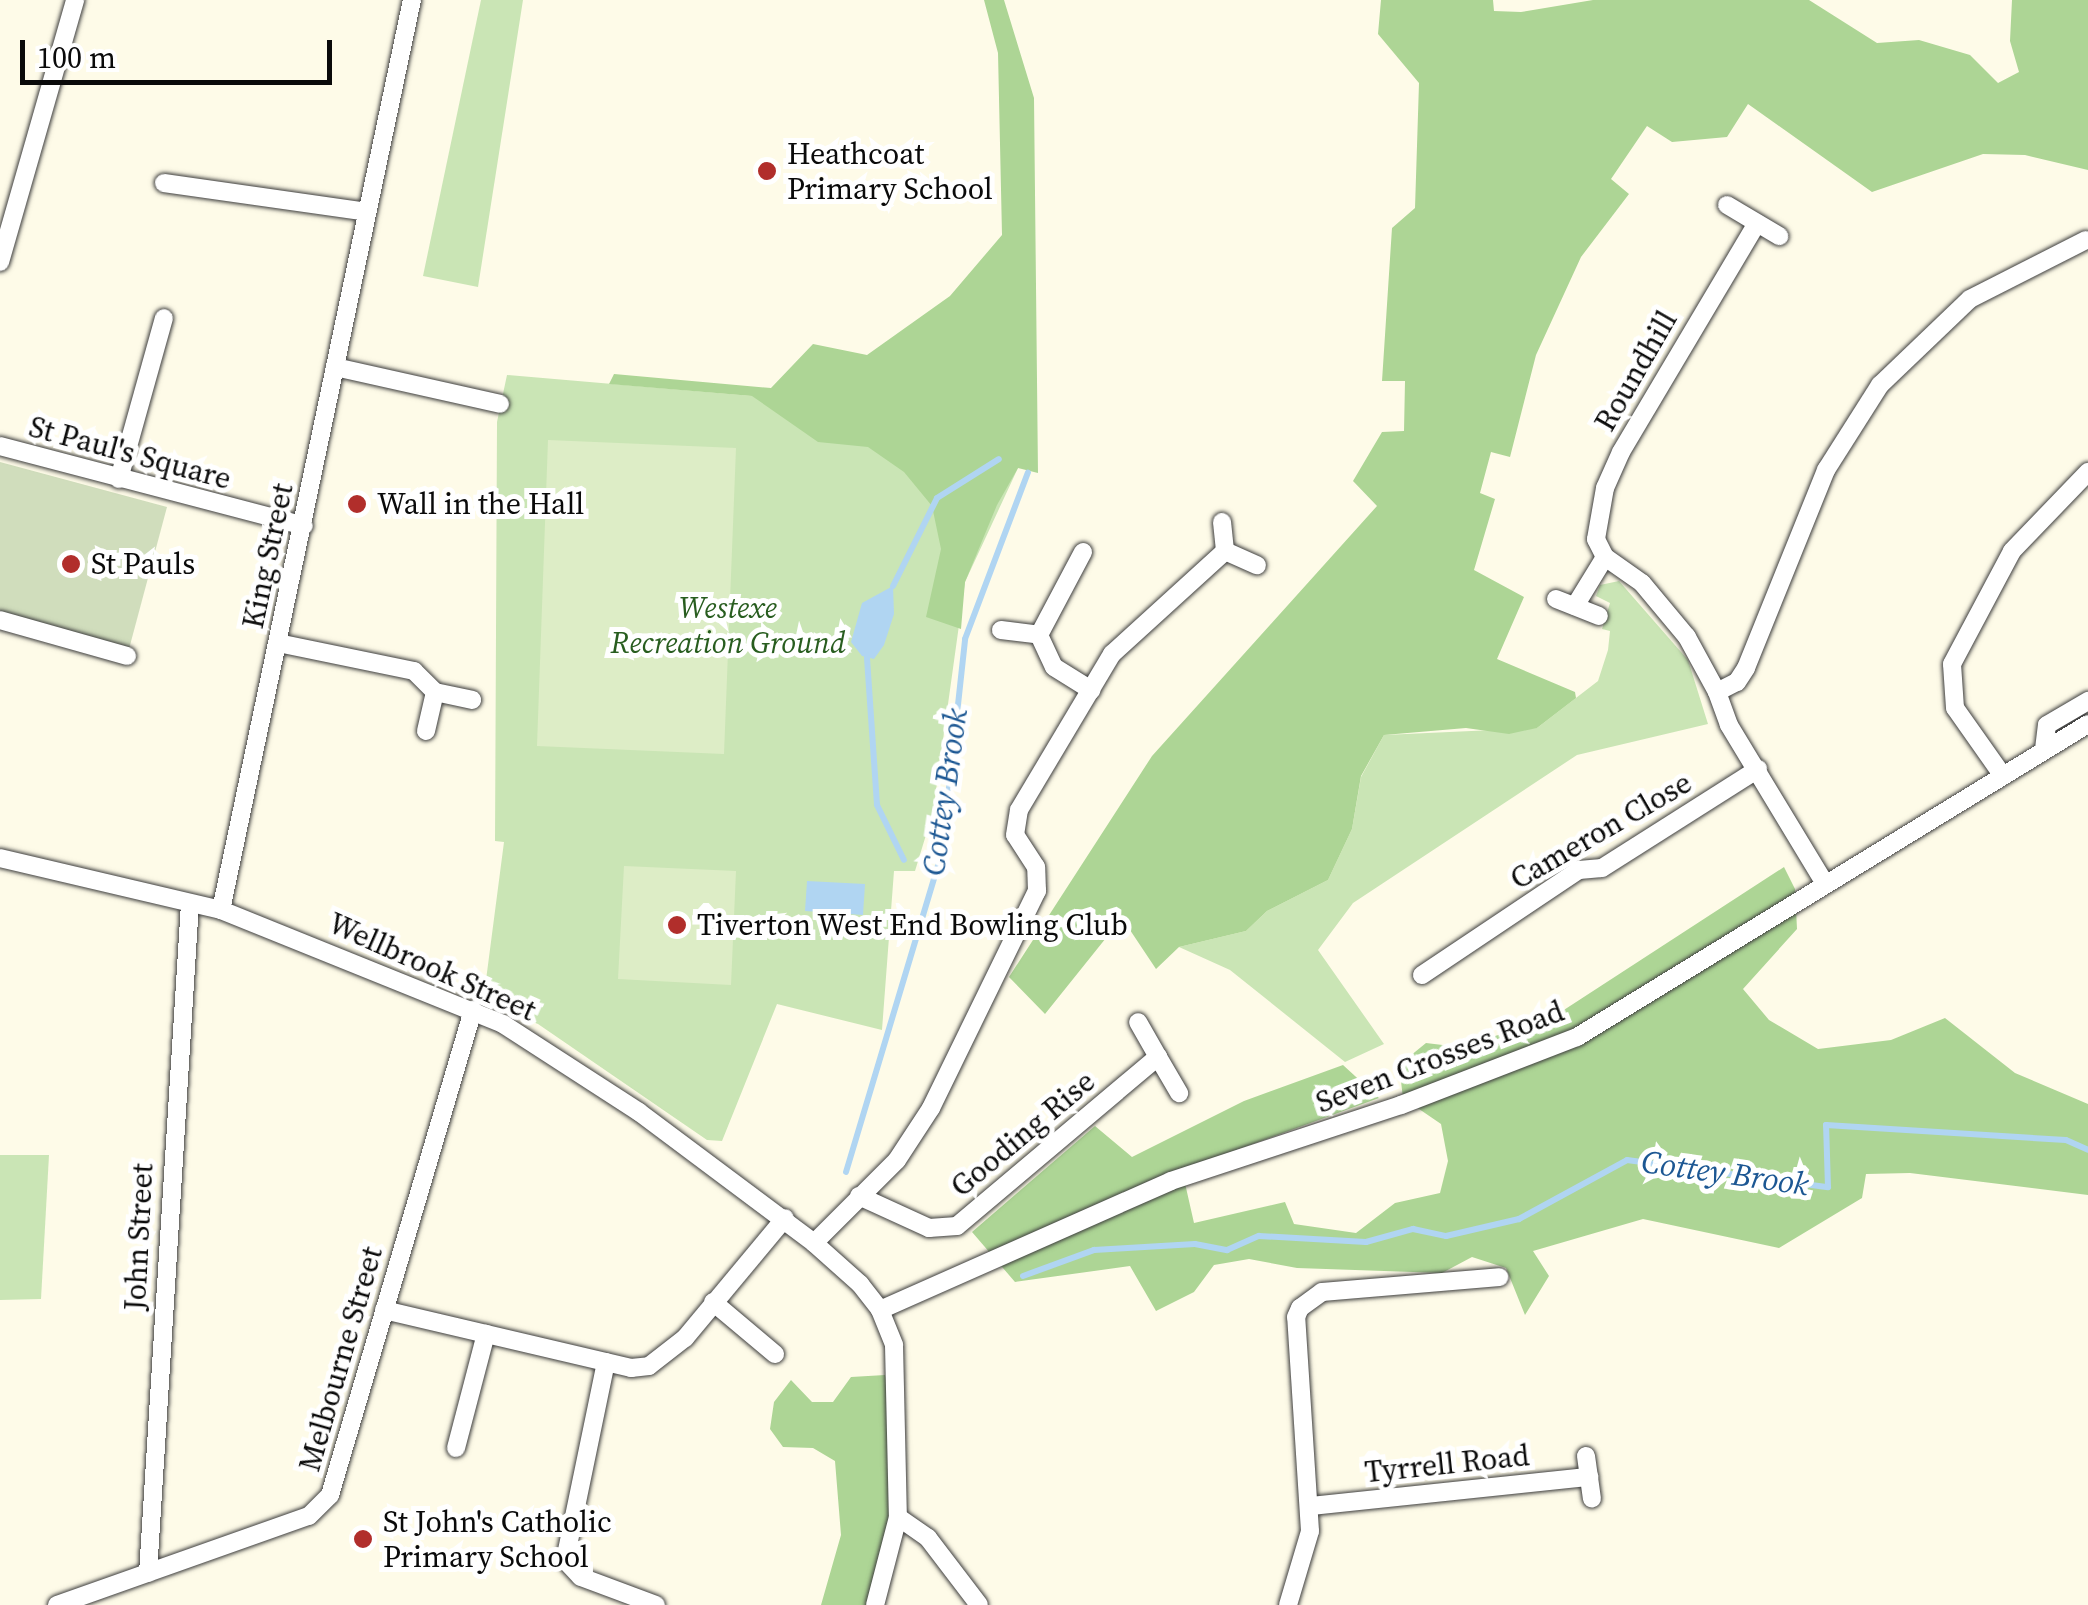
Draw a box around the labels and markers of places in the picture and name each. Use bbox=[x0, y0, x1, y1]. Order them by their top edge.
place label: Heathcoat Primary School bbox=[787, 136, 993, 206]
marker: Heathcoat Primary School bbox=[756, 160, 778, 182]
place label: Wall in the Hall bbox=[377, 486, 584, 522]
marker: Wall in the Hall bbox=[346, 493, 368, 515]
place label: St Pauls bbox=[91, 546, 195, 582]
marker: St Pauls bbox=[60, 553, 82, 575]
place label: Tiverton West End Bowling Club bbox=[697, 907, 1129, 943]
marker: Tiverton West End Bowling Club bbox=[666, 914, 688, 936]
place label: St John's Catholic Primary School bbox=[383, 1504, 612, 1574]
marker: St John's Catholic Primary School bbox=[352, 1528, 374, 1550]

